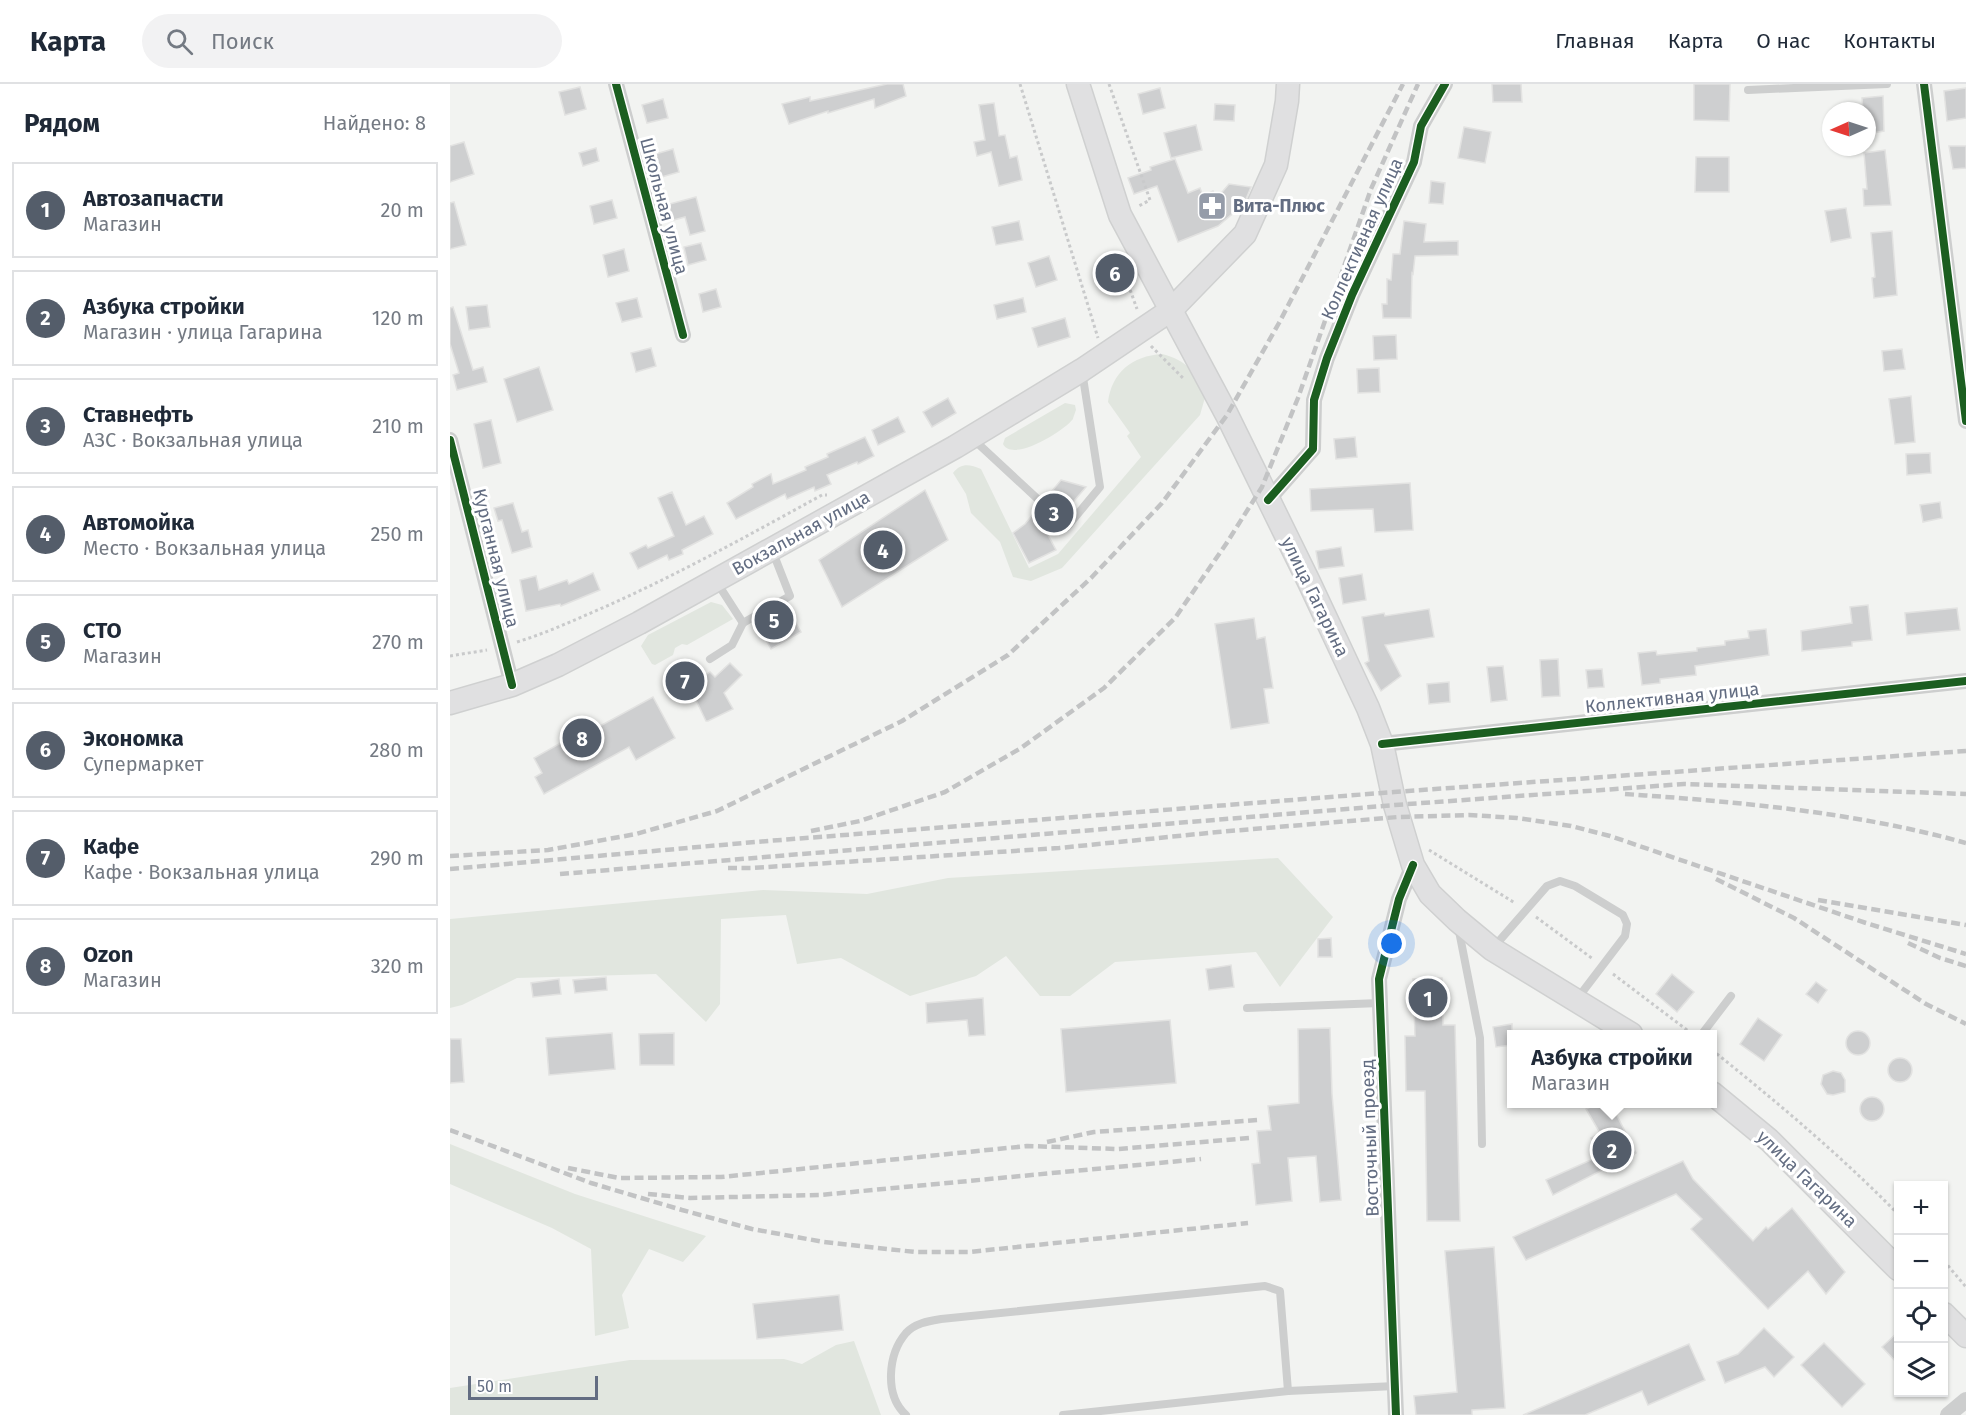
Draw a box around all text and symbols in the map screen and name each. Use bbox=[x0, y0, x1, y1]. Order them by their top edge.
search box bbox=[142, 14, 562, 68]
text: Карта bbox=[30, 25, 106, 58]
icon: search bbox=[163, 25, 196, 58]
text: Поиск bbox=[211, 28, 274, 55]
text: Главная bbox=[1555, 28, 1635, 54]
text: Карта bbox=[1668, 28, 1723, 54]
text: О нас bbox=[1756, 28, 1810, 54]
text: Контакты bbox=[1843, 28, 1936, 54]
north arrow bbox=[1822, 102, 1876, 156]
text: Рядом bbox=[24, 108, 100, 139]
text: Найдено: 8 bbox=[323, 111, 426, 135]
street label: Школьная улица bbox=[635, 135, 693, 277]
street label: Коллективная улица bbox=[1316, 155, 1408, 323]
text: Автозапчасти bbox=[83, 185, 224, 212]
pharmacy icon: Вита-Плюс bbox=[1196, 190, 1228, 222]
place label: Вита-Плюс bbox=[1233, 195, 1325, 217]
text: 1 bbox=[41, 198, 50, 222]
text: 20 m bbox=[381, 198, 424, 222]
text: Магазин bbox=[83, 212, 162, 236]
pin: 6 bbox=[1096, 250, 1134, 296]
text: Азбука стройки bbox=[83, 293, 245, 320]
text: 2 bbox=[40, 306, 51, 330]
text: 120 m bbox=[372, 306, 424, 330]
text: Магазин · улица Гагарина bbox=[83, 320, 323, 344]
text: Ставнефть bbox=[83, 401, 193, 428]
text: 3 bbox=[40, 414, 51, 438]
text: 210 m bbox=[372, 414, 424, 438]
text: АЗС · Вокзальная улица bbox=[83, 428, 303, 452]
street label: Курганная улица bbox=[468, 486, 524, 630]
street label: Вокзальная улица bbox=[728, 486, 874, 580]
pin: 3 bbox=[1034, 490, 1074, 536]
text: Автомойка bbox=[83, 509, 195, 536]
text: 4 bbox=[40, 522, 51, 546]
text: 250 m bbox=[370, 522, 424, 546]
pin: 4 bbox=[864, 528, 902, 572]
street label: улица Гагарина bbox=[1276, 533, 1354, 661]
text: Место · Вокзальная улица bbox=[83, 536, 326, 560]
pin: 5 bbox=[754, 598, 794, 642]
text: СТО bbox=[83, 617, 122, 644]
text: 5 bbox=[40, 630, 51, 654]
text: 270 m bbox=[372, 630, 424, 654]
text: Магазин bbox=[83, 644, 162, 668]
pin: 7 bbox=[666, 658, 704, 704]
street label: Коллективная улица bbox=[1584, 678, 1760, 718]
pin: 8 bbox=[562, 716, 602, 760]
text: Экономка bbox=[83, 725, 184, 752]
text: 6 bbox=[40, 738, 51, 762]
text: 280 m bbox=[369, 738, 424, 762]
text: Супермаркет bbox=[83, 752, 203, 776]
text: Кафе bbox=[83, 833, 139, 860]
text: 7 bbox=[41, 846, 50, 870]
text: 290 m bbox=[370, 846, 424, 870]
text: Кафе · Вокзальная улица bbox=[83, 860, 320, 884]
your location bbox=[1377, 929, 1406, 958]
text: Ozon bbox=[83, 941, 133, 968]
text: 8 bbox=[40, 954, 51, 978]
text: 320 m bbox=[371, 954, 424, 978]
text: Магазин bbox=[83, 968, 162, 992]
pin: 1 bbox=[1408, 976, 1448, 1020]
popup bbox=[1507, 1030, 1717, 1108]
text: Азбука стройки bbox=[1531, 1044, 1693, 1071]
street label: Восточный проезд bbox=[1356, 1059, 1384, 1217]
text: Магазин bbox=[1531, 1071, 1610, 1095]
street label: улица Гагарина bbox=[1752, 1126, 1862, 1232]
pin: 2 bbox=[1592, 1128, 1632, 1172]
map controls bbox=[1894, 1181, 1948, 1397]
button: + bbox=[1894, 1181, 1948, 1235]
button: − bbox=[1894, 1235, 1948, 1289]
button: locate bbox=[1894, 1289, 1948, 1343]
button: layers bbox=[1894, 1343, 1948, 1397]
scale bar bbox=[468, 1373, 598, 1400]
text: 50 m bbox=[477, 1377, 512, 1396]

